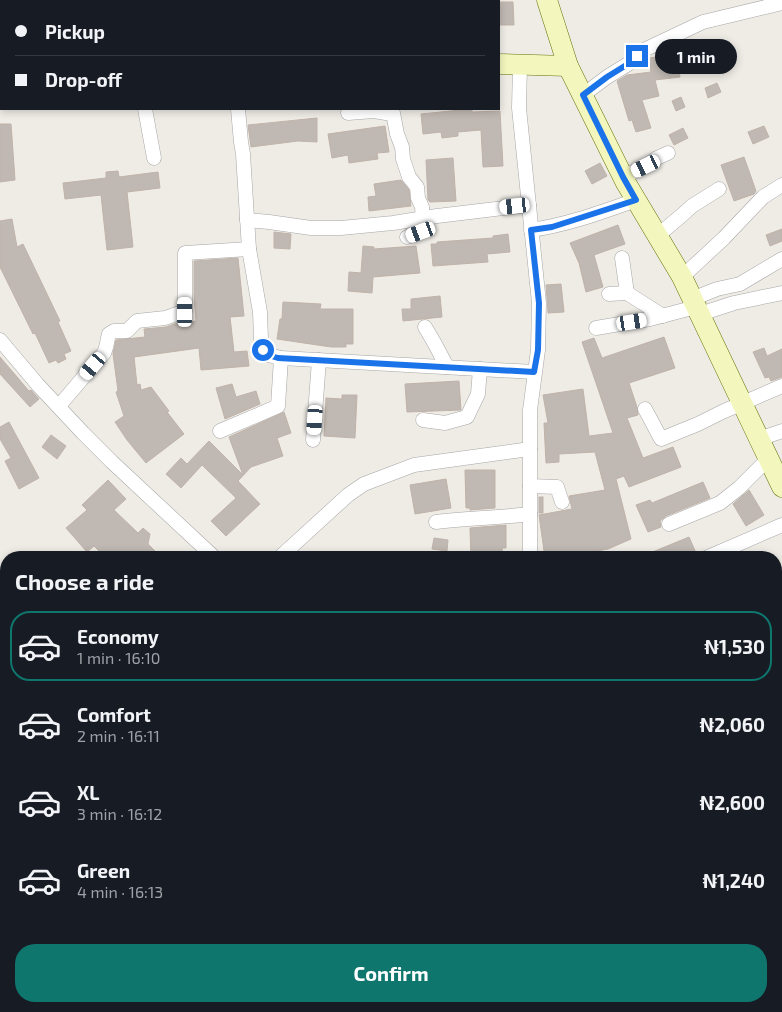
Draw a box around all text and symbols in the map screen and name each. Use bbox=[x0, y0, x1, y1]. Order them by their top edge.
text: Pickup bbox=[45, 20, 105, 43]
callout: 1 min bbox=[654, 38, 737, 74]
route end bbox=[626, 45, 648, 67]
text: 1 min bbox=[677, 47, 715, 66]
text: Drop-off bbox=[45, 68, 122, 91]
car bbox=[629, 153, 662, 179]
car bbox=[499, 197, 530, 215]
car bbox=[404, 220, 437, 244]
car bbox=[177, 297, 192, 327]
car bbox=[616, 312, 647, 332]
route start bbox=[252, 339, 274, 361]
car bbox=[77, 350, 108, 382]
car bbox=[306, 405, 323, 435]
text: Choose a ride bbox=[15, 568, 154, 594]
icon: car bbox=[17, 624, 62, 669]
text: Economy bbox=[77, 625, 159, 648]
text: ₦1,530 bbox=[704, 635, 765, 658]
text: 1 min · 16:10 bbox=[77, 648, 160, 667]
icon: car bbox=[17, 702, 62, 747]
text: Comfort bbox=[77, 703, 151, 726]
text: ₦2,060 bbox=[699, 713, 765, 736]
text: 2 min · 16:11 bbox=[77, 726, 160, 745]
icon: car bbox=[17, 780, 62, 825]
text: XL bbox=[77, 781, 99, 804]
text: ₦2,600 bbox=[699, 791, 765, 814]
text: 3 min · 16:12 bbox=[77, 804, 162, 823]
icon: car bbox=[17, 858, 62, 903]
text: Green bbox=[77, 859, 130, 882]
text: ₦1,240 bbox=[702, 869, 765, 892]
text: 4 min · 16:13 bbox=[77, 882, 163, 901]
button: Confirm bbox=[15, 944, 767, 1002]

